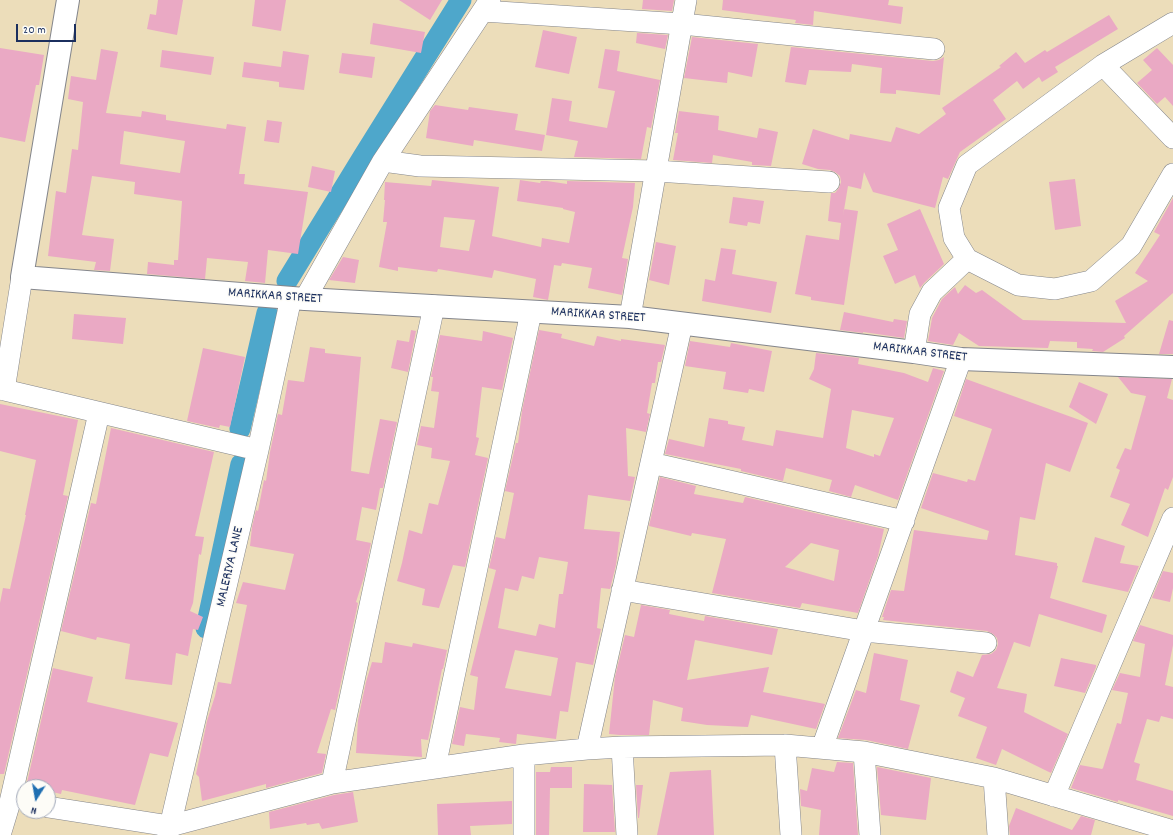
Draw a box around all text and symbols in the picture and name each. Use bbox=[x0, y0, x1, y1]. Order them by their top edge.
scale bar bbox=[18, 16, 78, 42]
text: 20 m bbox=[23, 22, 46, 39]
street label: MARIKKAR STREET bbox=[227, 285, 323, 309]
street label: MARIKKAR STREET bbox=[550, 304, 646, 328]
street label: MARIKKAR STREET bbox=[872, 339, 968, 367]
street label: MALERIYA LANE bbox=[214, 525, 248, 609]
north arrow bbox=[16, 779, 56, 819]
text: N bbox=[30, 801, 38, 818]

